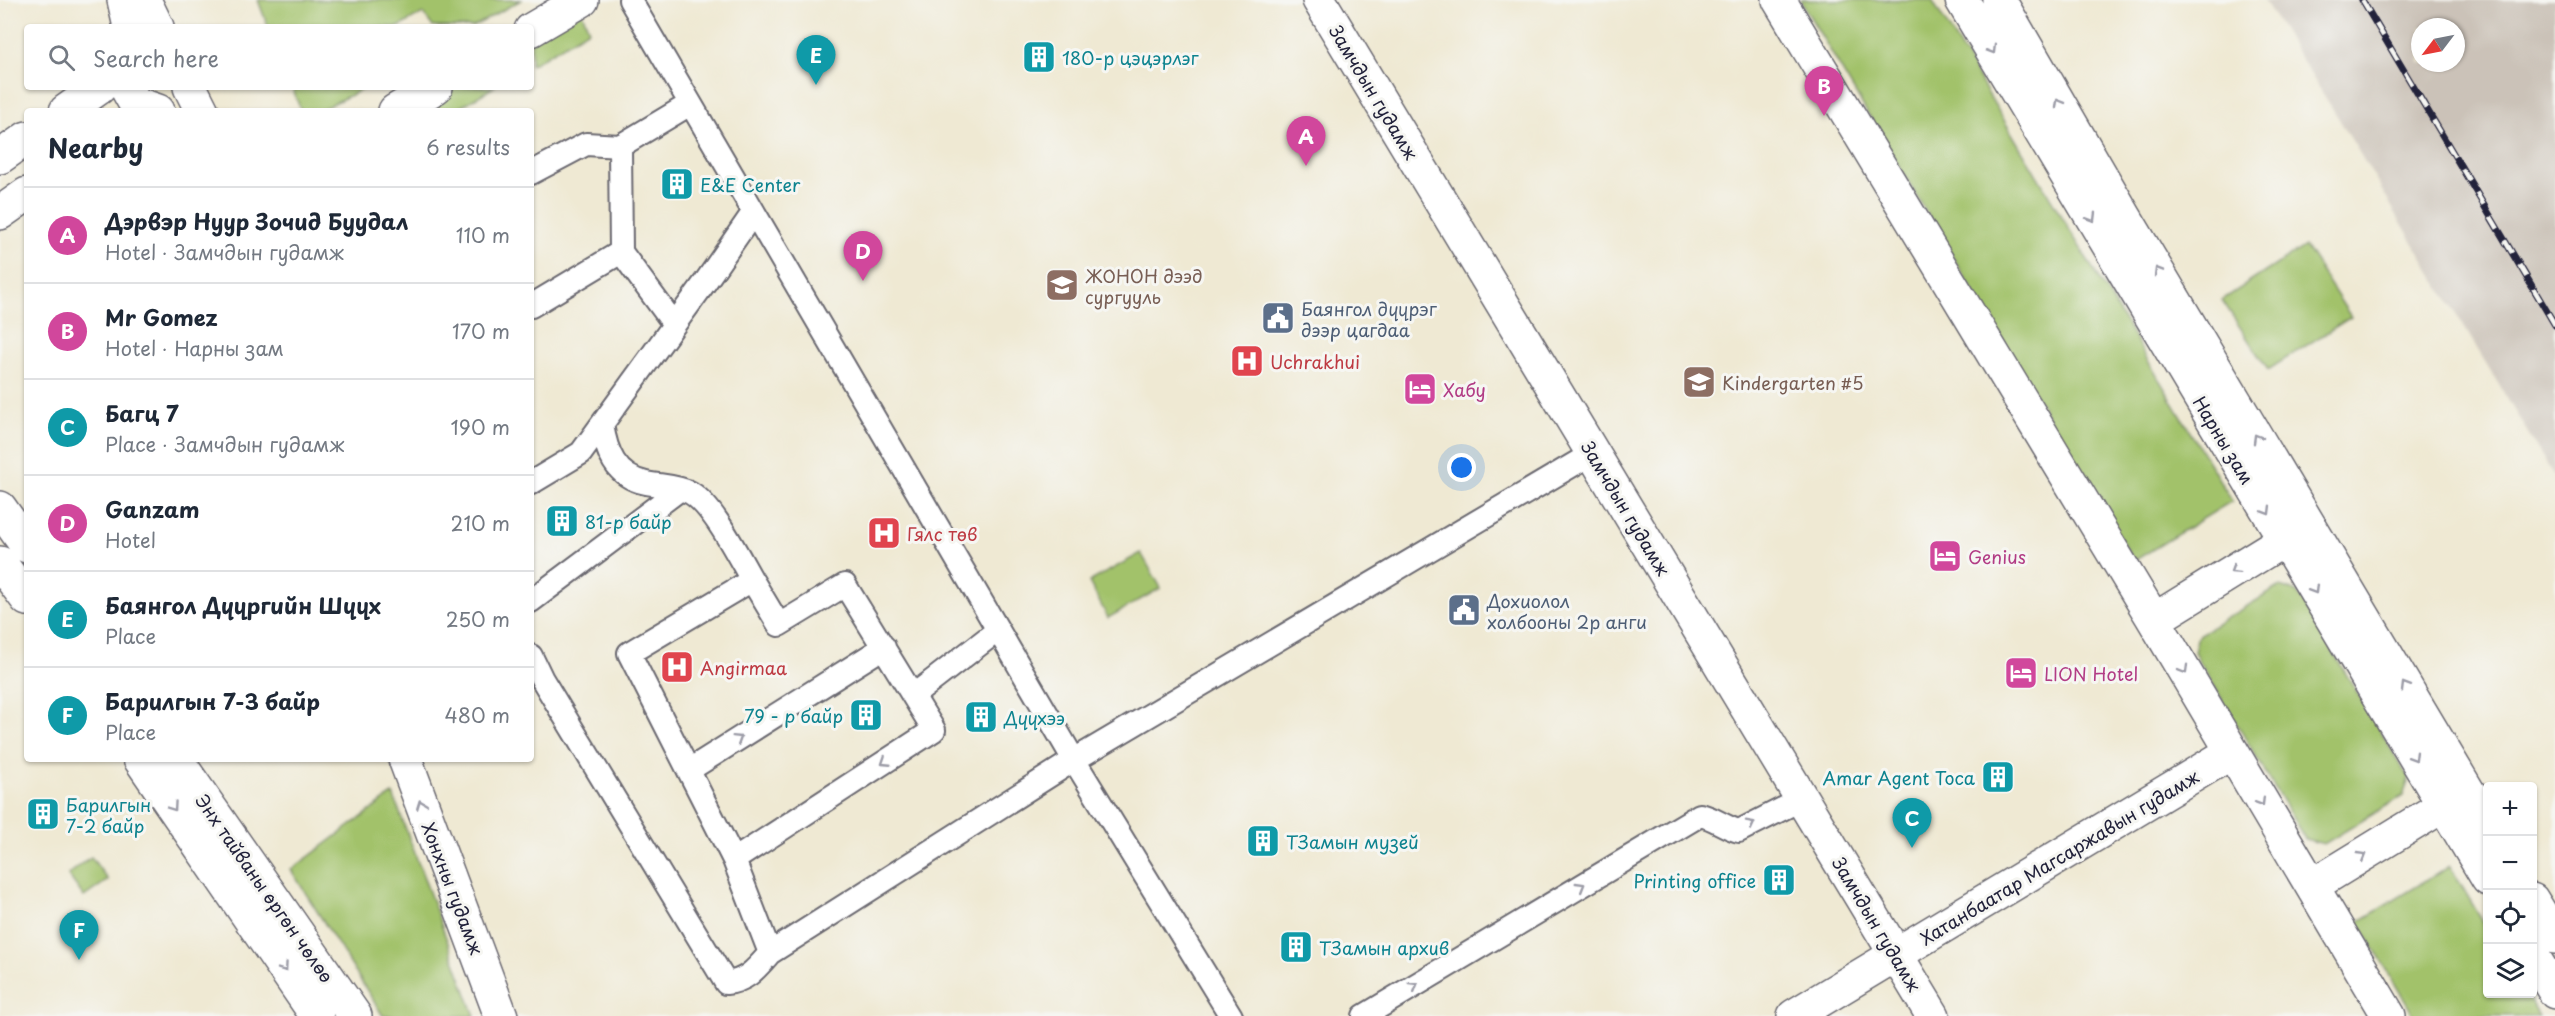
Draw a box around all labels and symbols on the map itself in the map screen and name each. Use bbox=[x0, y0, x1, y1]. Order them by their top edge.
north arrow bbox=[2411, 18, 2465, 72]
street label: Замчдын гудамж bbox=[1323, 20, 1425, 165]
pin: E bbox=[796, 36, 836, 85]
building icon: 180-р цэцэрлэг bbox=[1021, 39, 1057, 75]
place label: 180-р цэцэрлэг bbox=[1062, 44, 1200, 71]
one-way arrow bbox=[1984, 44, 1996, 54]
pin: B bbox=[1804, 66, 1844, 116]
one-way arrow bbox=[2055, 98, 2066, 109]
pin: A bbox=[1286, 116, 1326, 166]
building icon: E&E Center bbox=[659, 166, 695, 202]
place label: E&E Center bbox=[700, 171, 801, 198]
one-way arrow bbox=[2084, 212, 2096, 222]
pin: D bbox=[844, 232, 882, 281]
place label: ЖОНОН дээд сургууль bbox=[1085, 262, 1203, 310]
school or university icon: ЖОНОН дээд сургууль bbox=[1044, 267, 1080, 303]
one-way arrow bbox=[2153, 267, 2165, 277]
place label: Баянгол дүүрэг дээр цагдаа bbox=[1301, 295, 1438, 343]
public building icon: Баянгол дүүрэг дээр цагдаа bbox=[1260, 300, 1296, 336]
hospital icon: Uchrakhui bbox=[1229, 343, 1265, 379]
place label: Uchrakhui bbox=[1270, 348, 1360, 375]
school or university icon: Kindergarten #5 bbox=[1681, 364, 1717, 400]
place label: Kindergarten #5 bbox=[1722, 369, 1864, 396]
hotel icon: Хабу bbox=[1402, 371, 1438, 407]
place label: Хабу bbox=[1443, 376, 1486, 403]
street label: Нарны зам bbox=[2187, 391, 2261, 489]
one-way arrow bbox=[2253, 434, 2264, 444]
street label: Замчдын гудамж bbox=[1575, 436, 1677, 581]
your location bbox=[1447, 453, 1476, 482]
building icon: 81-р байр bbox=[544, 503, 580, 539]
one-way arrow bbox=[2259, 505, 2271, 515]
place label: 81-р байр bbox=[585, 508, 672, 535]
hospital icon: Гялс төв bbox=[866, 515, 902, 551]
place label: Гялс төв bbox=[907, 520, 977, 547]
hotel icon: Genius bbox=[1927, 538, 1963, 574]
place label: Genius bbox=[1968, 543, 2026, 570]
one-way arrow bbox=[2230, 563, 2240, 575]
one-way arrow bbox=[2307, 584, 2318, 594]
place label: Дохиолол холбооны 2р анги bbox=[1486, 587, 1647, 635]
public building icon: Дохиолол холбооны 2р анги bbox=[1446, 592, 1482, 628]
hospital icon: Angirmaa bbox=[659, 649, 695, 685]
place label: Angirmaa bbox=[700, 654, 787, 681]
hotel icon: LION Hotel bbox=[2003, 655, 2039, 691]
place label: LION Hotel bbox=[2044, 660, 2138, 687]
one-way arrow bbox=[2176, 664, 2188, 674]
one-way arrow bbox=[2400, 682, 2412, 692]
building icon: 79 - р байр bbox=[848, 697, 884, 733]
building icon: Дүүхээ bbox=[963, 699, 999, 735]
place label: 79 - р байр bbox=[744, 702, 843, 729]
place label: Дүүхээ bbox=[1003, 704, 1065, 731]
one-way arrow bbox=[732, 735, 743, 746]
one-way arrow bbox=[2407, 751, 2419, 761]
one-way arrow bbox=[881, 754, 891, 766]
building icon: Amar Agent Toca bbox=[1980, 759, 2016, 795]
street label: Хатанбаатар Магсаржавын гудамж bbox=[1914, 762, 2204, 951]
place label: Amar Agent Toca bbox=[1822, 764, 1976, 791]
street label: Энх тайваны өргөн чөлөө bbox=[189, 788, 341, 988]
place label: Барилгын 7-2 байр bbox=[66, 791, 151, 839]
building icon: Барилгын 7-2 байр bbox=[25, 796, 61, 832]
one-way arrow bbox=[2254, 796, 2266, 806]
pin: C bbox=[1892, 798, 1932, 848]
one-way arrow bbox=[416, 799, 429, 810]
one-way arrow bbox=[166, 801, 177, 812]
street label: Хонхны гудамж bbox=[415, 818, 491, 959]
one-way arrow bbox=[1745, 820, 1756, 831]
building icon: ТЗамын музей bbox=[1245, 823, 1281, 859]
place label: ТЗамын музей bbox=[1286, 828, 1419, 855]
one-way arrow bbox=[2356, 851, 2366, 863]
street label: Замчдын гудамж bbox=[1826, 852, 1928, 997]
building icon: Printing office bbox=[1761, 862, 1797, 898]
place label: Printing office bbox=[1633, 867, 1756, 894]
one-way arrow bbox=[1575, 881, 1586, 893]
pin: F bbox=[60, 910, 98, 960]
building icon: ТЗамын архив bbox=[1278, 929, 1314, 965]
place label: ТЗамын архив bbox=[1319, 934, 1449, 961]
one-way arrow bbox=[277, 961, 288, 972]
one-way arrow bbox=[1408, 981, 1418, 993]

